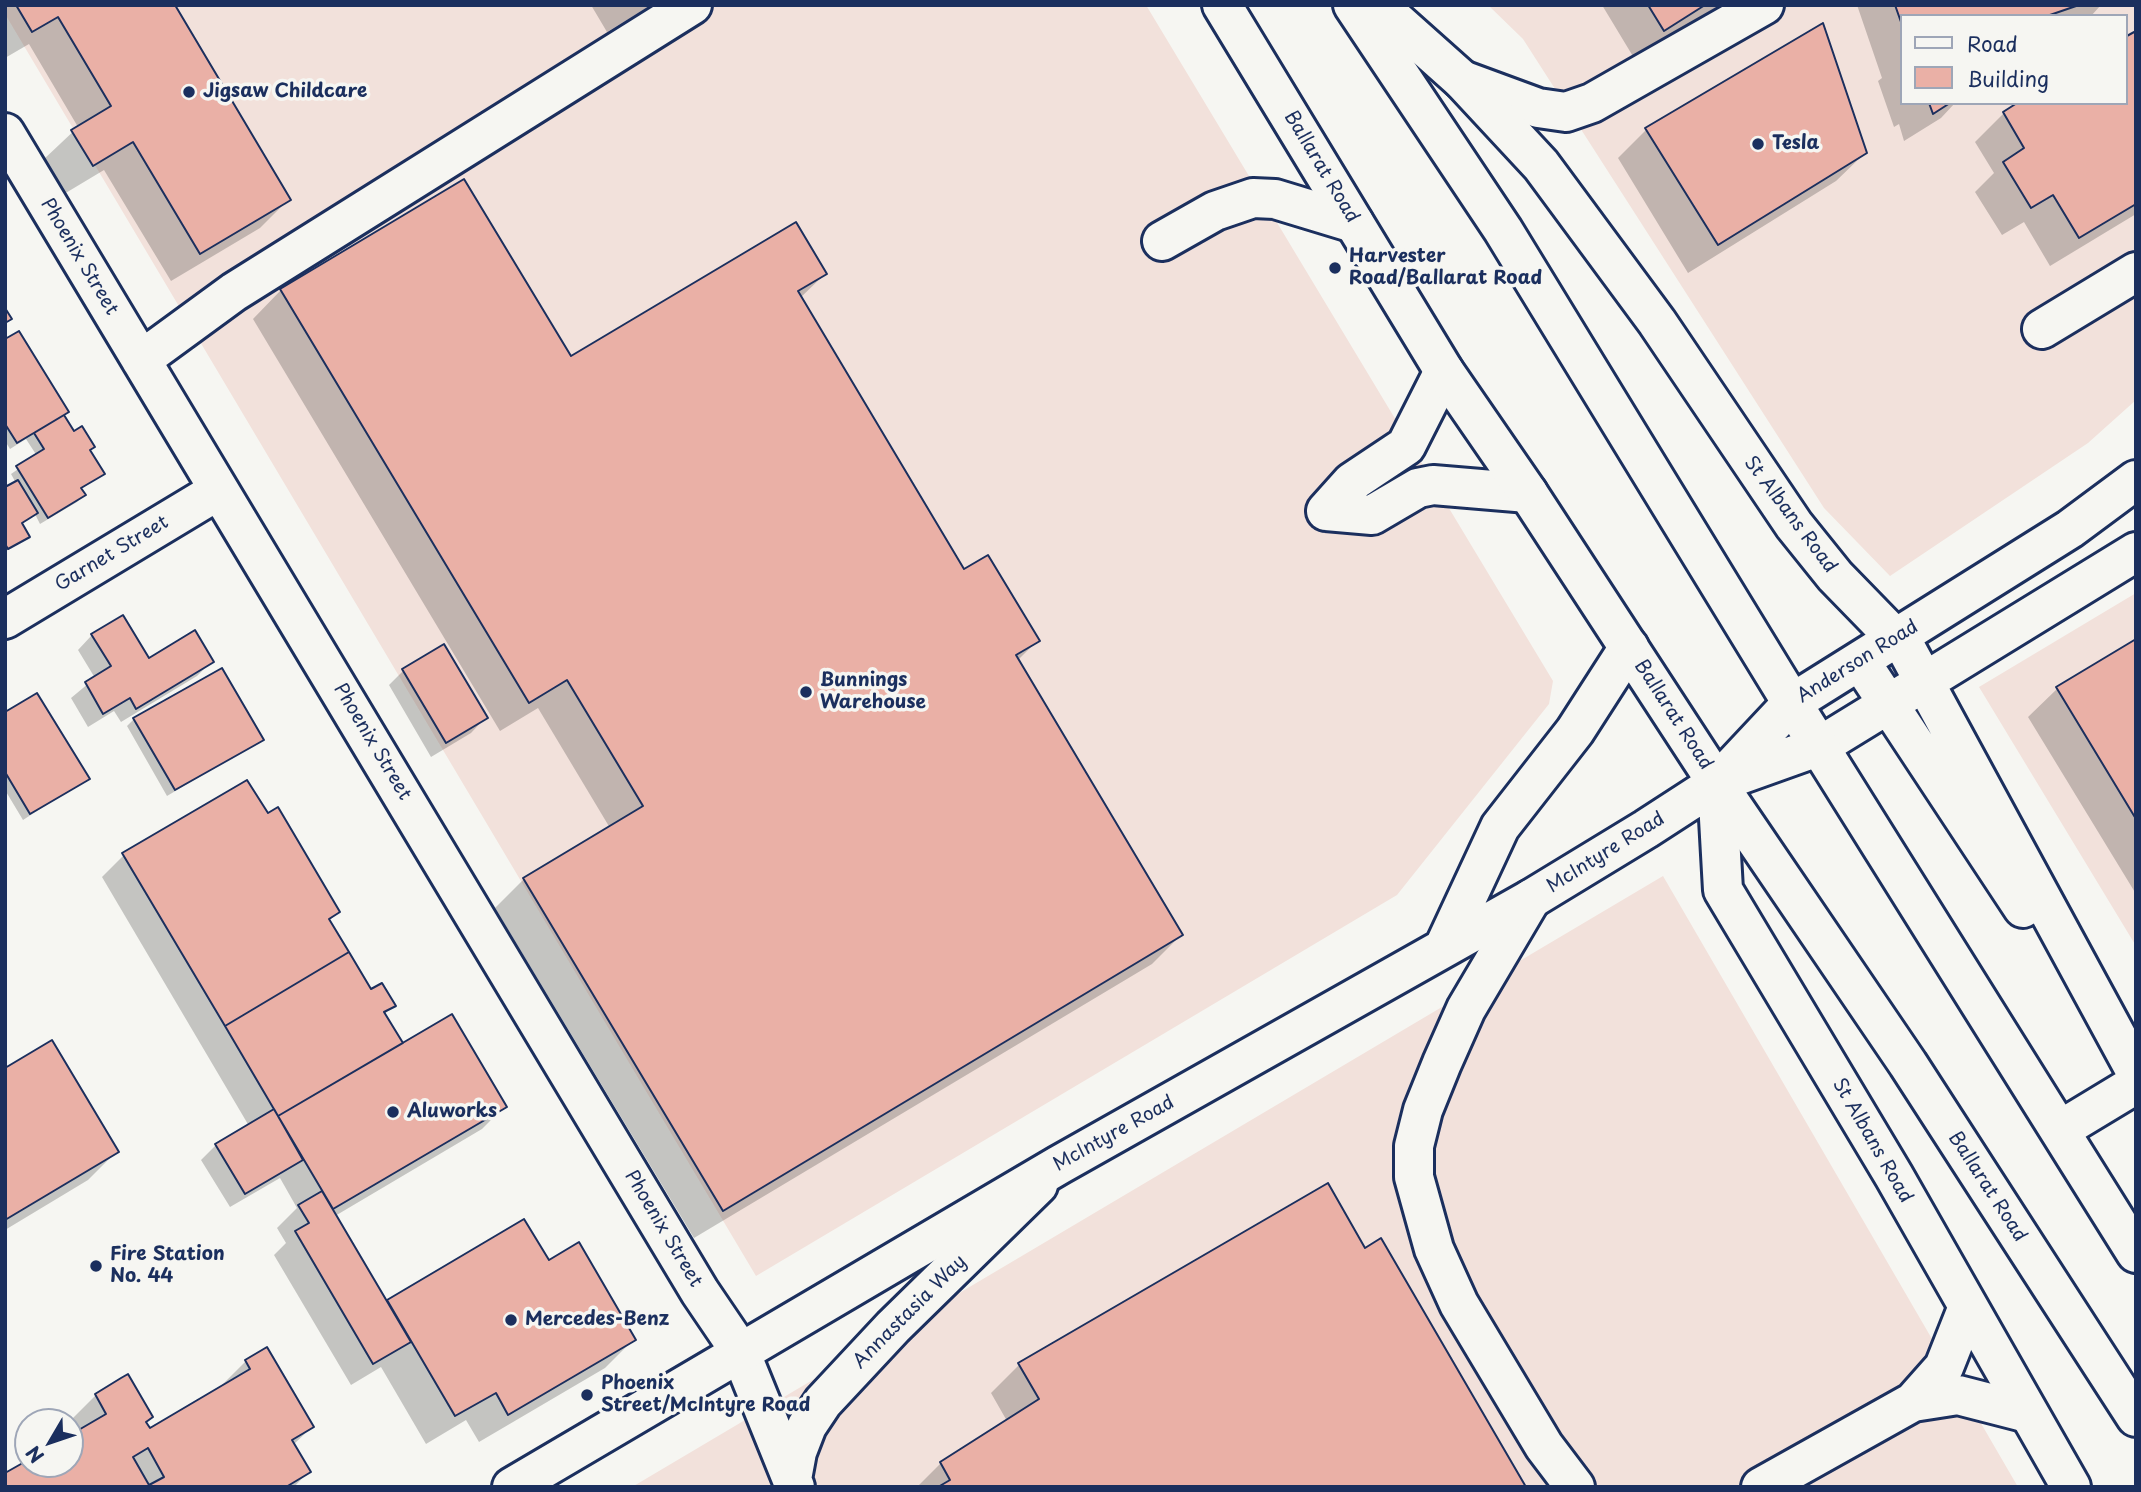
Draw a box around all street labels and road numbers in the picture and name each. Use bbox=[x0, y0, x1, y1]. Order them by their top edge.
street label: Ballarat Road bbox=[1279, 107, 1363, 227]
street label: Phoenix Street bbox=[35, 194, 123, 320]
street label: St Albans Road bbox=[1739, 452, 1841, 578]
street label: Garnet Street bbox=[51, 511, 173, 597]
street label: Anderson Road bbox=[1793, 616, 1923, 708]
street label: Ballarat Road bbox=[1629, 656, 1717, 774]
street label: Phoenix Street bbox=[328, 679, 416, 805]
street label: McIntyre Road bbox=[1543, 808, 1669, 898]
street label: St Albans Road bbox=[1827, 1075, 1917, 1207]
street label: McIntyre Road bbox=[1050, 1091, 1178, 1177]
street label: Ballarat Road bbox=[1943, 1128, 2031, 1246]
street label: Phoenix Street bbox=[619, 1166, 707, 1292]
street label: Annastasia Way bbox=[848, 1250, 972, 1374]

